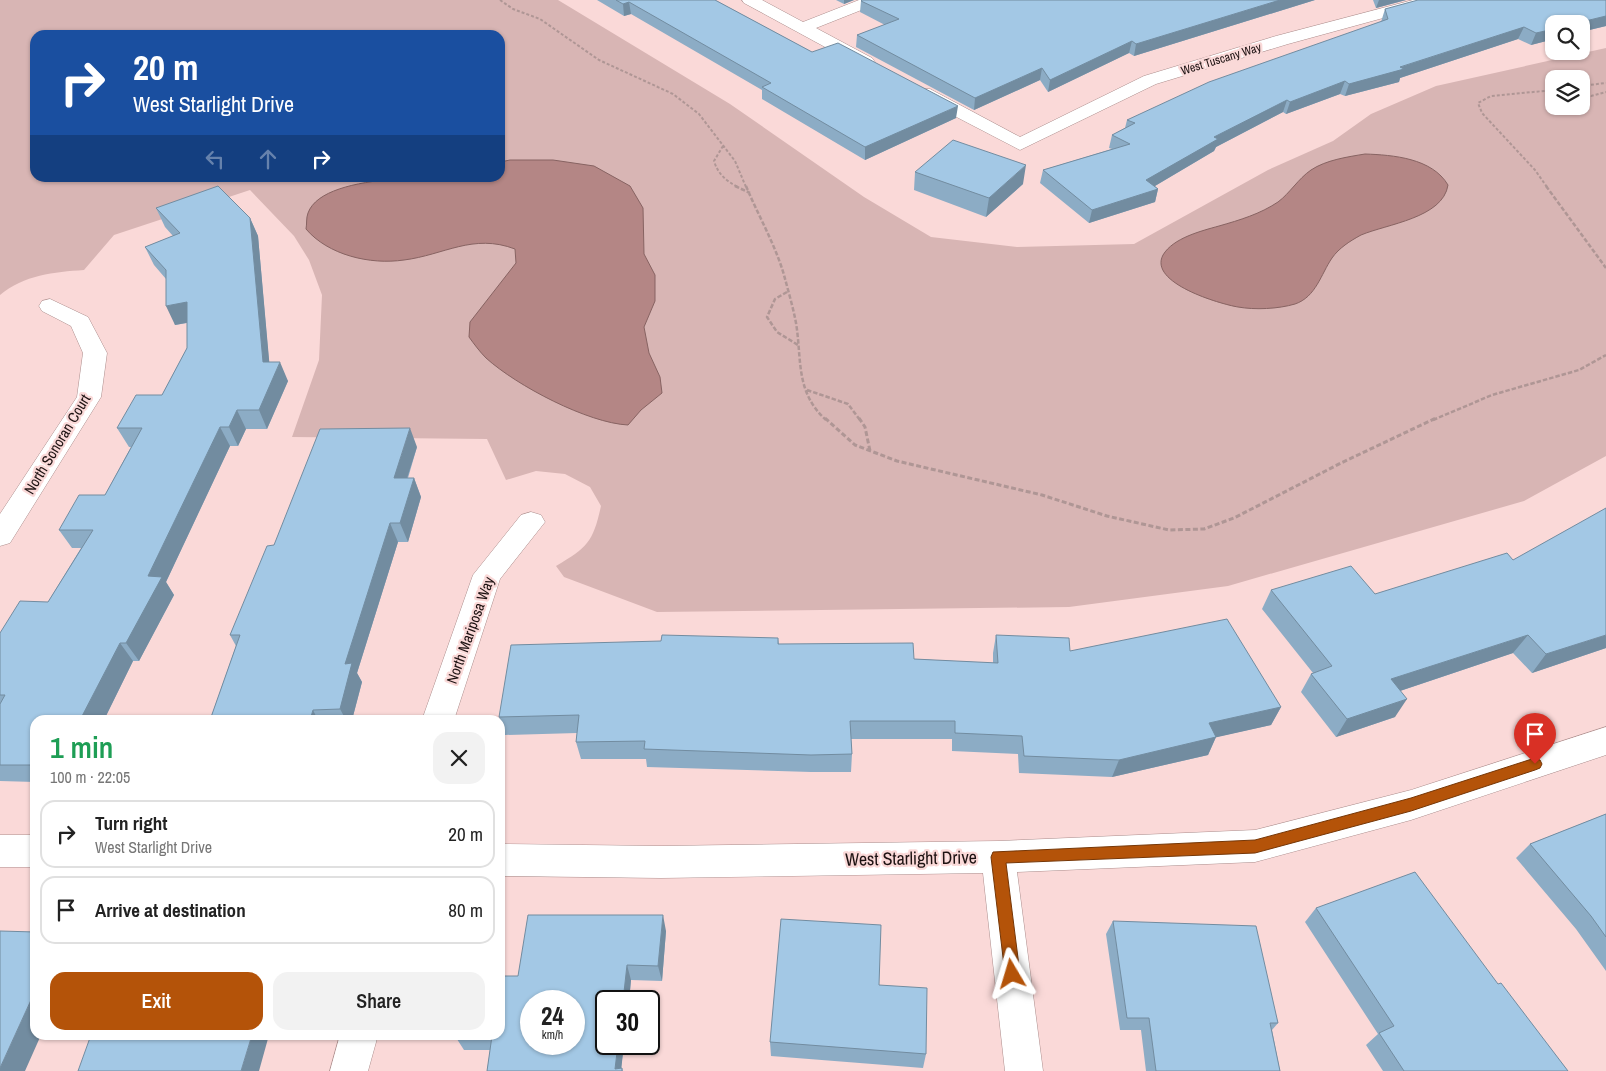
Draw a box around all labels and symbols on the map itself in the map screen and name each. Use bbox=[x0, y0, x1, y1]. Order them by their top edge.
street label: West Tuscany Way bbox=[1179, 39, 1263, 79]
street label: North Sonoran Court bbox=[19, 389, 96, 498]
street label: North Mariposa Way bbox=[441, 573, 499, 686]
pin bbox=[1514, 713, 1556, 764]
street label: West Starlight Drive bbox=[845, 844, 977, 872]
position arrow bbox=[985, 947, 1037, 999]
speed limit sign: 30 bbox=[595, 990, 660, 1055]

